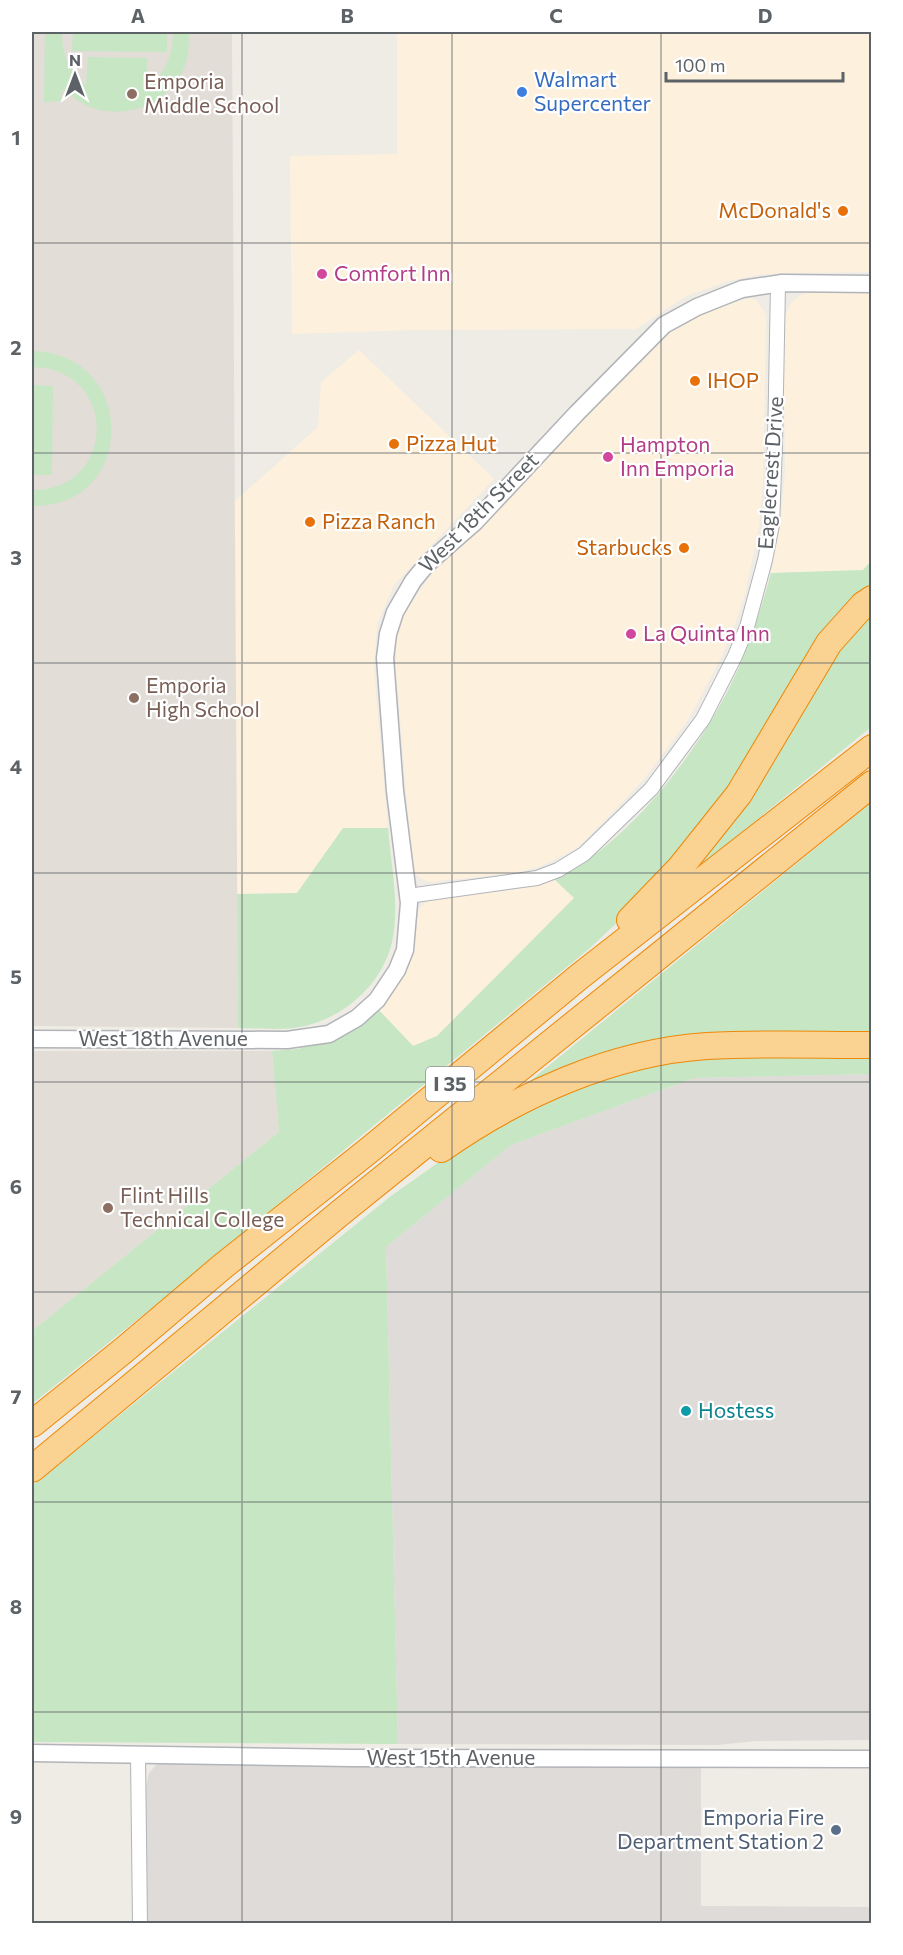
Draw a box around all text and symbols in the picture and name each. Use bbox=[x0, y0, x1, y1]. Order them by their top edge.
text: A bbox=[131, 3, 145, 27]
text: B bbox=[340, 3, 354, 27]
text: C bbox=[549, 3, 563, 27]
text: D bbox=[758, 3, 772, 27]
north arrow bbox=[45, 45, 105, 105]
scale bar bbox=[666, 45, 843, 83]
text: N bbox=[69, 50, 81, 69]
text: 100 m bbox=[675, 54, 725, 76]
place label: Walmart Supercenter bbox=[534, 66, 651, 115]
place label: Emporia Middle School bbox=[144, 68, 279, 117]
marker: Walmart Supercenter bbox=[515, 85, 529, 99]
marker: Emporia Middle School bbox=[125, 87, 139, 101]
text: 1 bbox=[11, 125, 21, 149]
place label: McDonald's bbox=[718, 197, 831, 222]
marker: McDonald's bbox=[836, 204, 850, 218]
place label: Comfort Inn bbox=[334, 260, 451, 285]
marker: Comfort Inn bbox=[315, 267, 329, 281]
text: 2 bbox=[10, 335, 22, 359]
place label: IHOP bbox=[707, 367, 759, 392]
marker: IHOP bbox=[688, 374, 702, 388]
street label: Eaglecrest Drive bbox=[752, 395, 787, 550]
place label: Pizza Hut bbox=[406, 430, 497, 455]
place label: Hampton Inn Emporia bbox=[620, 431, 734, 480]
marker: Pizza Hut bbox=[387, 437, 401, 451]
street label: West 18th Street bbox=[413, 447, 543, 577]
marker: Hampton Inn Emporia bbox=[601, 450, 615, 464]
place label: Pizza Ranch bbox=[322, 508, 436, 533]
marker: Pizza Ranch bbox=[303, 515, 317, 529]
place label: Starbucks bbox=[576, 534, 672, 559]
marker: Starbucks bbox=[677, 541, 691, 555]
text: 3 bbox=[10, 545, 22, 569]
place label: La Quinta Inn bbox=[643, 620, 770, 645]
marker: La Quinta Inn bbox=[624, 627, 638, 641]
place label: Emporia High School bbox=[146, 672, 260, 721]
marker: Emporia High School bbox=[127, 691, 141, 705]
text: 4 bbox=[10, 754, 22, 778]
text: 5 bbox=[10, 964, 22, 988]
street label: West 18th Avenue bbox=[78, 1025, 248, 1050]
road number: I 35 bbox=[426, 1067, 474, 1101]
text: 6 bbox=[10, 1174, 22, 1198]
place label: Flint Hills Technical College bbox=[120, 1182, 284, 1231]
marker: Flint Hills Technical College bbox=[101, 1201, 115, 1215]
text: 7 bbox=[11, 1384, 22, 1408]
place label: Hostess bbox=[698, 1397, 774, 1422]
marker: Hostess bbox=[679, 1404, 693, 1418]
text: 8 bbox=[10, 1594, 22, 1618]
street label: West 15th Avenue bbox=[367, 1744, 535, 1769]
text: 9 bbox=[10, 1804, 22, 1828]
place label: Emporia Fire Department Station 2 bbox=[617, 1804, 824, 1853]
marker: Emporia Fire Department Station 2 bbox=[829, 1823, 843, 1837]

